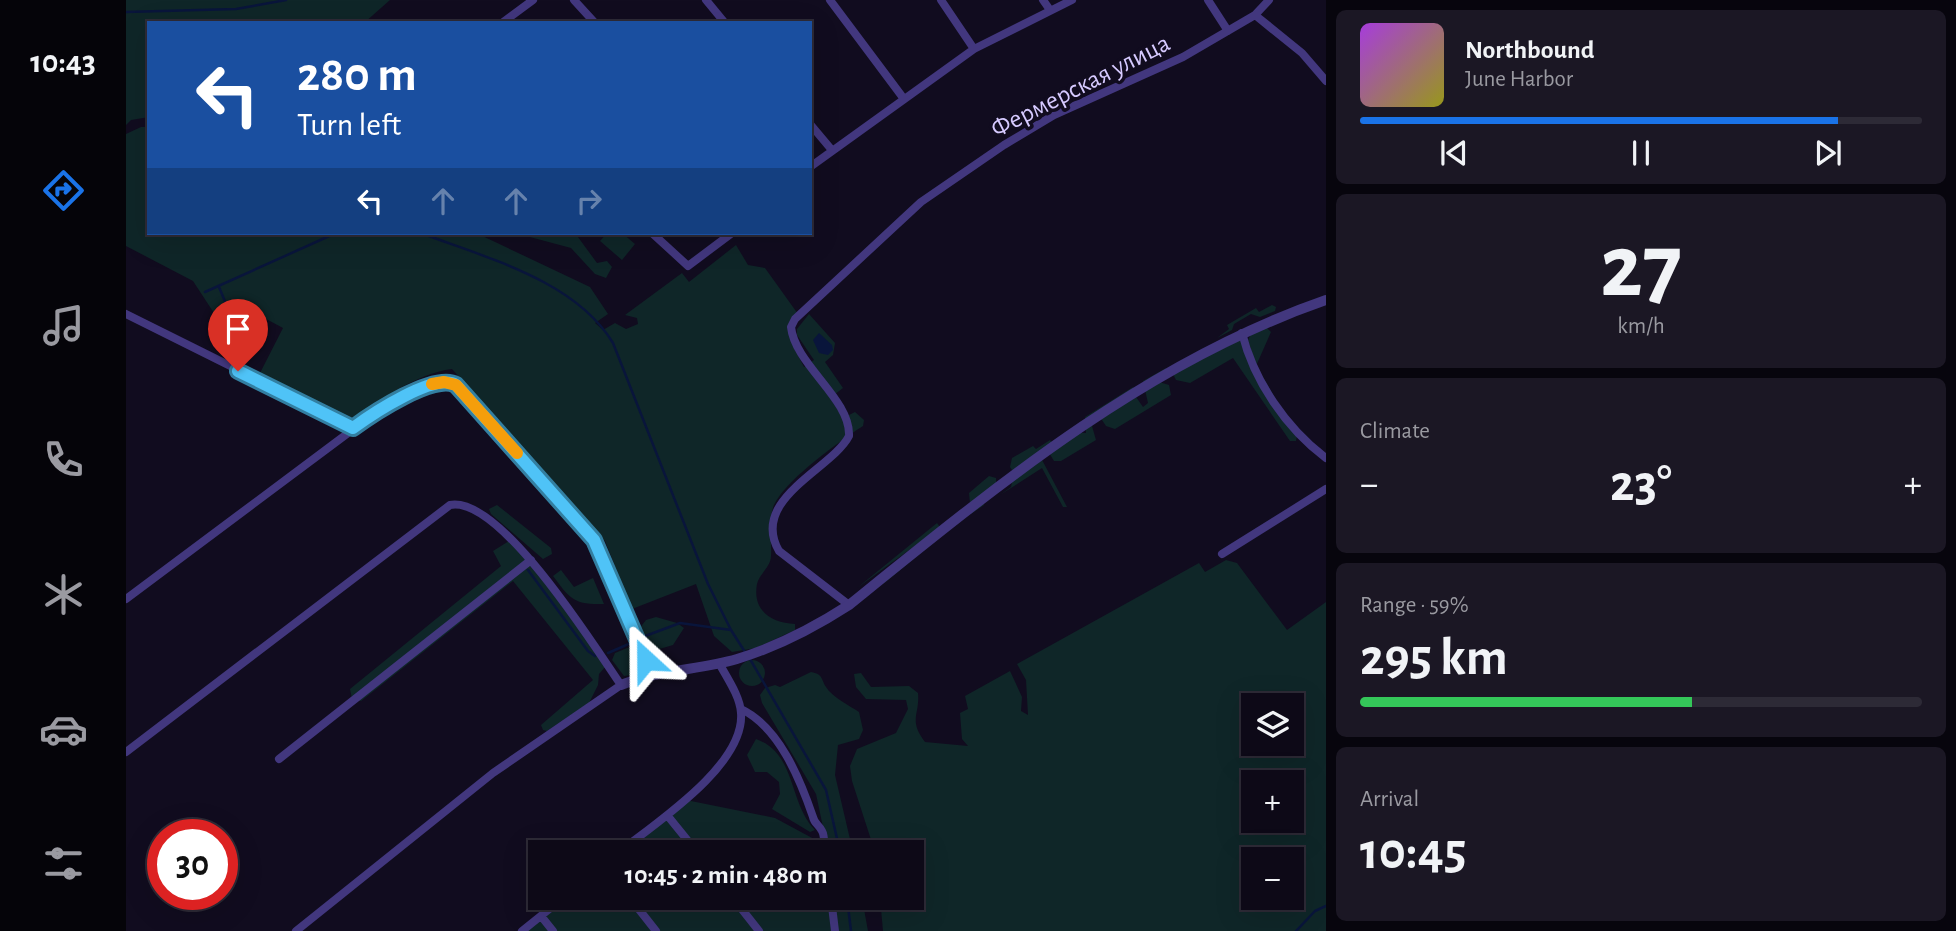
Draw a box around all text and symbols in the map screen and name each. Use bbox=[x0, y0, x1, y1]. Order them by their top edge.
street label: Фермерская улица bbox=[987, 30, 1174, 142]
text: Northbound bbox=[1465, 37, 1594, 63]
text: 10:43 bbox=[30, 46, 96, 78]
icon: left bbox=[182, 49, 273, 140]
text: 280 m bbox=[297, 51, 417, 100]
text: June Harbor bbox=[1465, 68, 1573, 91]
text: Turn left bbox=[297, 109, 401, 141]
icon: previous bbox=[1435, 134, 1473, 172]
icon: pause bbox=[1622, 134, 1660, 172]
icon: next bbox=[1809, 134, 1847, 172]
icon: directions bbox=[39, 166, 88, 215]
icon: left bbox=[351, 182, 389, 220]
icon: ahead bbox=[424, 182, 462, 220]
icon: ahead bbox=[497, 182, 535, 220]
icon: right bbox=[570, 182, 608, 220]
text: 27 bbox=[1600, 222, 1682, 313]
pin bbox=[208, 299, 268, 371]
icon: music bbox=[39, 301, 88, 350]
icon: arrive bbox=[219, 310, 257, 348]
text: km/h bbox=[1617, 315, 1665, 338]
text: Climate bbox=[1360, 420, 1430, 443]
icon: phone bbox=[39, 435, 88, 484]
text: 23° bbox=[1610, 458, 1672, 510]
text: − bbox=[1360, 466, 1378, 504]
text: + bbox=[1904, 466, 1922, 504]
icon: climate bbox=[39, 570, 88, 619]
text: Range · 59% bbox=[1360, 594, 1469, 617]
position arrow bbox=[609, 623, 683, 697]
text: 295 km bbox=[1360, 632, 1508, 684]
map controls bbox=[1241, 693, 1304, 910]
button: layers bbox=[1241, 693, 1304, 756]
icon: car bbox=[39, 705, 88, 754]
button: + bbox=[1241, 770, 1304, 833]
text: Arrival bbox=[1360, 788, 1419, 811]
speed limit sign: 30 bbox=[147, 819, 238, 910]
text: 10:45 bbox=[1360, 826, 1466, 878]
icon: filters bbox=[39, 839, 88, 888]
button: − bbox=[1241, 847, 1304, 910]
text: 10:45 · 2 min · 480 m bbox=[625, 862, 827, 888]

